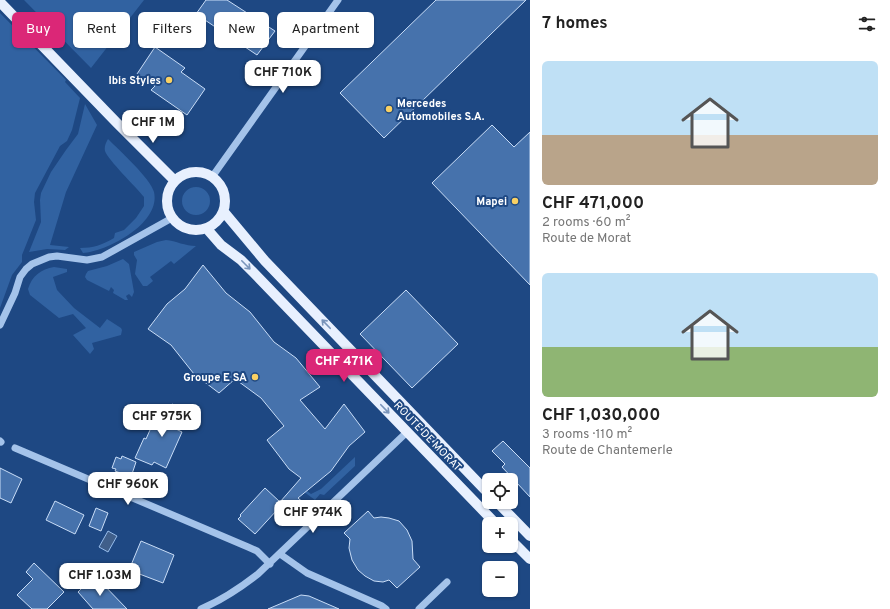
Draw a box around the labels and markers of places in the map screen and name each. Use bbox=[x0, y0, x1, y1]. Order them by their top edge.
pin: CHF 710K bbox=[242, 60, 324, 94]
place label: Ibis Styles bbox=[108, 74, 161, 88]
marker: Ibis Styles bbox=[164, 75, 174, 85]
place label: Mercedes Automobiles S.A. bbox=[397, 97, 485, 124]
marker: Mercedes Automobiles S.A. bbox=[384, 104, 394, 114]
pin: CHF 1M bbox=[120, 110, 186, 144]
place label: Mapei bbox=[476, 195, 507, 209]
marker: Mapei bbox=[510, 196, 520, 206]
pin: CHF 471K bbox=[303, 349, 385, 383]
place label: Groupe E SA bbox=[183, 371, 247, 385]
marker: Groupe E SA bbox=[250, 372, 260, 382]
pin: CHF 975K bbox=[121, 404, 203, 438]
pin: CHF 960K bbox=[87, 472, 169, 506]
pin: CHF 974K bbox=[272, 500, 354, 534]
pin: CHF 1.03M bbox=[54, 563, 146, 597]

